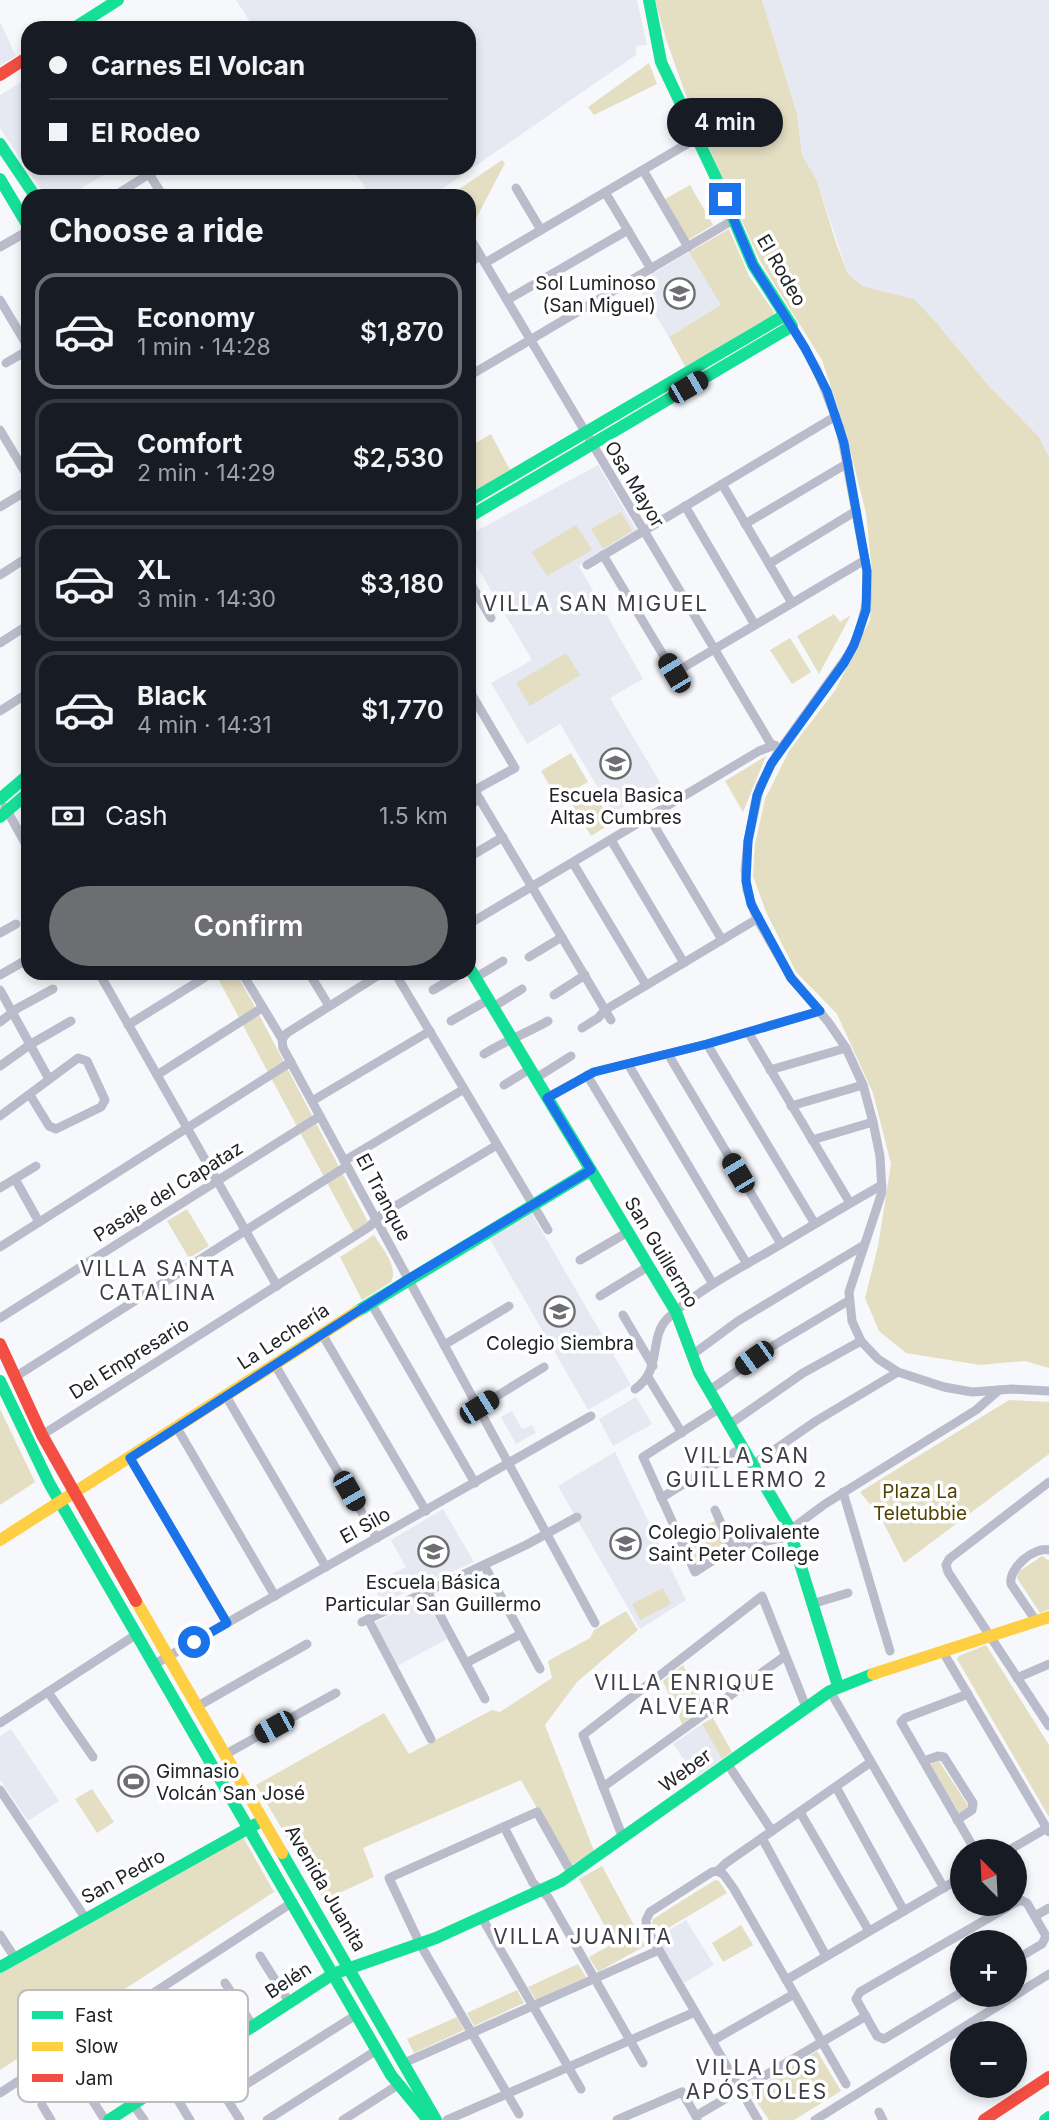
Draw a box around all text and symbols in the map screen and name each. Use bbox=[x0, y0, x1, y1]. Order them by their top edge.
text: Carnes El Volcan bbox=[91, 50, 305, 81]
callout: 4 min bbox=[667, 97, 783, 146]
text: 4 min bbox=[694, 108, 756, 136]
text: El Rodeo bbox=[91, 117, 201, 148]
route end bbox=[709, 183, 741, 215]
text: Choose a ride bbox=[49, 211, 264, 250]
street label: El Rodeo bbox=[752, 230, 811, 310]
place label: Sol Luminoso (San Miguel) bbox=[535, 272, 656, 317]
school or university icon: Sol Luminoso (San Miguel) bbox=[662, 277, 696, 311]
icon: car bbox=[53, 300, 116, 363]
text: Economy bbox=[137, 302, 255, 333]
text: $1,870 bbox=[360, 316, 444, 347]
text: 1 min · 14:28 bbox=[137, 333, 271, 361]
car bbox=[665, 367, 712, 407]
icon: car bbox=[53, 426, 116, 489]
text: Comfort bbox=[137, 428, 242, 459]
street label: Osa Mayor bbox=[600, 437, 669, 532]
text: $2,530 bbox=[353, 442, 444, 473]
text: 2 min · 14:29 bbox=[137, 459, 276, 487]
icon: car bbox=[53, 552, 116, 615]
text: XL bbox=[137, 554, 171, 585]
text: $3,180 bbox=[360, 568, 444, 599]
text: 3 min · 14:30 bbox=[137, 585, 276, 613]
district label: VILLA SAN MIGUEL bbox=[483, 591, 709, 616]
car bbox=[655, 650, 694, 696]
icon: car bbox=[53, 678, 116, 741]
text: Black bbox=[137, 680, 207, 711]
text: $1,770 bbox=[361, 694, 444, 725]
text: 4 min · 14:31 bbox=[137, 711, 272, 739]
school or university icon: Escuela Basica Altas Cumbres bbox=[599, 747, 633, 781]
place label: Escuela Basica Altas Cumbres bbox=[549, 784, 683, 829]
icon: cash bbox=[49, 797, 87, 835]
text: Cash bbox=[105, 800, 168, 831]
text: 1.5 km bbox=[379, 802, 448, 830]
button: Confirm bbox=[49, 886, 448, 966]
street label: Pasaje del Capataz bbox=[89, 1136, 247, 1247]
street label: El Tranque bbox=[351, 1150, 416, 1245]
car bbox=[719, 1150, 758, 1196]
street label: San Guillermo bbox=[619, 1193, 704, 1312]
district label: VILLA SANTA CATALINA bbox=[80, 1256, 236, 1305]
school or university icon: Colegio Siembra bbox=[543, 1295, 577, 1329]
street label: La Lechería bbox=[233, 1298, 333, 1375]
street label: Del Empresario bbox=[65, 1313, 193, 1404]
place label: Colegio Siembra bbox=[486, 1332, 634, 1355]
car bbox=[731, 1337, 778, 1379]
car bbox=[456, 1387, 503, 1427]
district label: VILLA SAN GUILLERMO 2 bbox=[666, 1443, 828, 1492]
car bbox=[330, 1468, 369, 1514]
park label: Plaza La Teletubbie bbox=[873, 1480, 967, 1525]
street label: El Silo bbox=[336, 1502, 395, 1549]
place label: Colegio Polivalente Saint Peter College bbox=[648, 1521, 820, 1566]
school or university icon: Colegio Polivalente Saint Peter College bbox=[608, 1526, 642, 1560]
school or university icon: Escuela Básica Particular San Guillermo bbox=[416, 1534, 450, 1568]
place label: Escuela Básica Particular San Guillermo bbox=[325, 1571, 541, 1616]
route start bbox=[178, 1626, 210, 1658]
district label: VILLA ENRIQUE ALVEAR bbox=[594, 1670, 776, 1719]
car bbox=[251, 1708, 298, 1746]
street label: Weber bbox=[655, 1744, 716, 1797]
place label: Gimnasio Volcán San José bbox=[156, 1760, 305, 1805]
sports icon: Gimnasio Volcán San José bbox=[116, 1765, 150, 1799]
street label: Avenida Juanita bbox=[280, 1821, 371, 1956]
north arrow bbox=[950, 1839, 1027, 1916]
map controls bbox=[950, 1839, 1027, 2098]
street label: San Pedro bbox=[77, 1844, 169, 1909]
district label: VILLA JUANITA bbox=[493, 1924, 673, 1949]
button: + bbox=[950, 1930, 1027, 2007]
street label: Belén bbox=[261, 1957, 316, 2004]
legend bbox=[18, 1990, 248, 2102]
text: Fast bbox=[75, 2004, 113, 2027]
button: − bbox=[950, 2021, 1027, 2098]
text: Slow bbox=[75, 2035, 118, 2058]
district label: VILLA LOS APÓSTOLES bbox=[686, 2055, 828, 2104]
text: Jam bbox=[75, 2067, 113, 2090]

